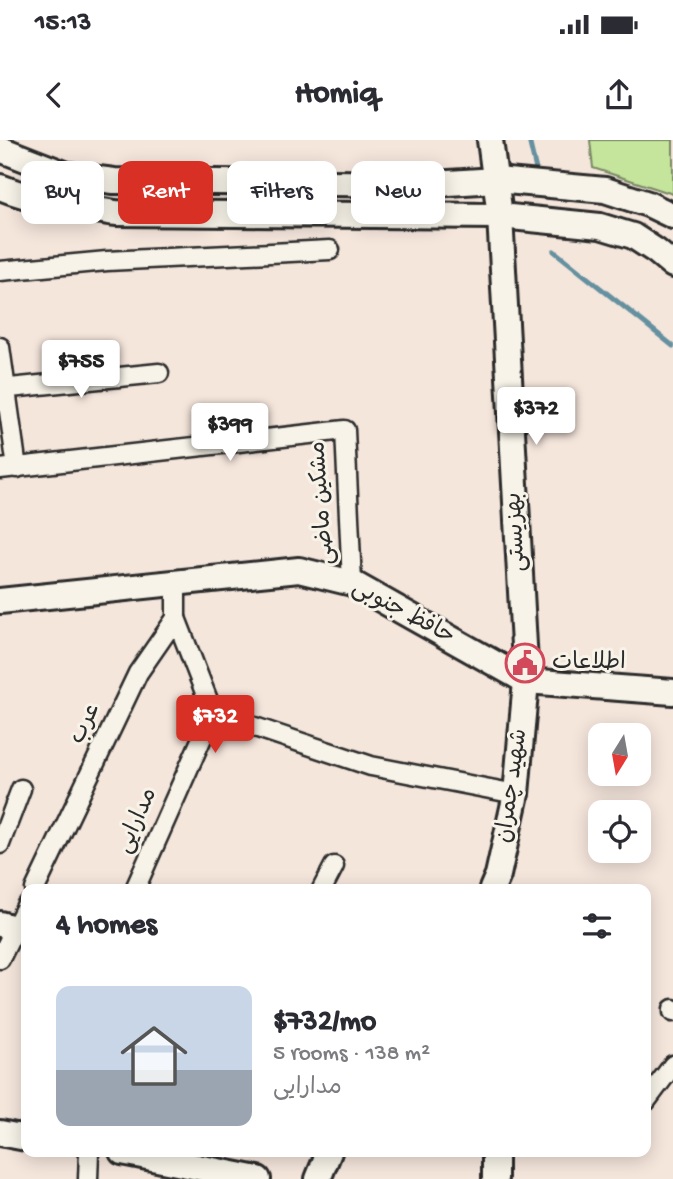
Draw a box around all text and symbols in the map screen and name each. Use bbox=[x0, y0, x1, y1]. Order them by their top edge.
text: 15:13 bbox=[35, 9, 91, 40]
icon: back bbox=[35, 76, 73, 114]
text: Homiq bbox=[295, 76, 378, 114]
icon: share bbox=[600, 76, 638, 114]
chip: Buy bbox=[21, 161, 104, 224]
chip: Rent bbox=[118, 161, 213, 224]
chip: Filters bbox=[227, 161, 337, 224]
chip: New bbox=[351, 161, 445, 224]
pin: $755 bbox=[40, 341, 122, 400]
text: $755 bbox=[58, 349, 104, 376]
pin: $372 bbox=[495, 387, 577, 447]
text: $372 bbox=[513, 396, 559, 423]
pin: $399 bbox=[189, 404, 271, 463]
text: $399 bbox=[207, 412, 253, 439]
street label: مشکین ماضی bbox=[305, 440, 341, 566]
street label: بهزیستی bbox=[501, 492, 533, 572]
street label: حافظ جنوبی bbox=[347, 575, 459, 651]
public building icon: اطلاعات bbox=[504, 642, 546, 684]
place label: اطلاعات bbox=[552, 650, 626, 677]
pin: $732 bbox=[174, 696, 256, 755]
street label: عرب bbox=[65, 699, 107, 749]
text: $732 bbox=[192, 704, 238, 731]
north arrow bbox=[588, 723, 651, 786]
map controls bbox=[588, 723, 651, 863]
street label: شهید چمران bbox=[492, 727, 534, 845]
street label: مدارایی bbox=[112, 784, 164, 858]
button: locate bbox=[588, 800, 651, 863]
icon: filters bbox=[578, 907, 616, 945]
text: 4 homes bbox=[56, 909, 157, 944]
text: $732/mo bbox=[273, 1006, 376, 1041]
icon: home bbox=[112, 1014, 196, 1098]
text: 5 rooms · 138 m² bbox=[273, 1041, 430, 1068]
text: مدارایی bbox=[273, 1075, 342, 1102]

